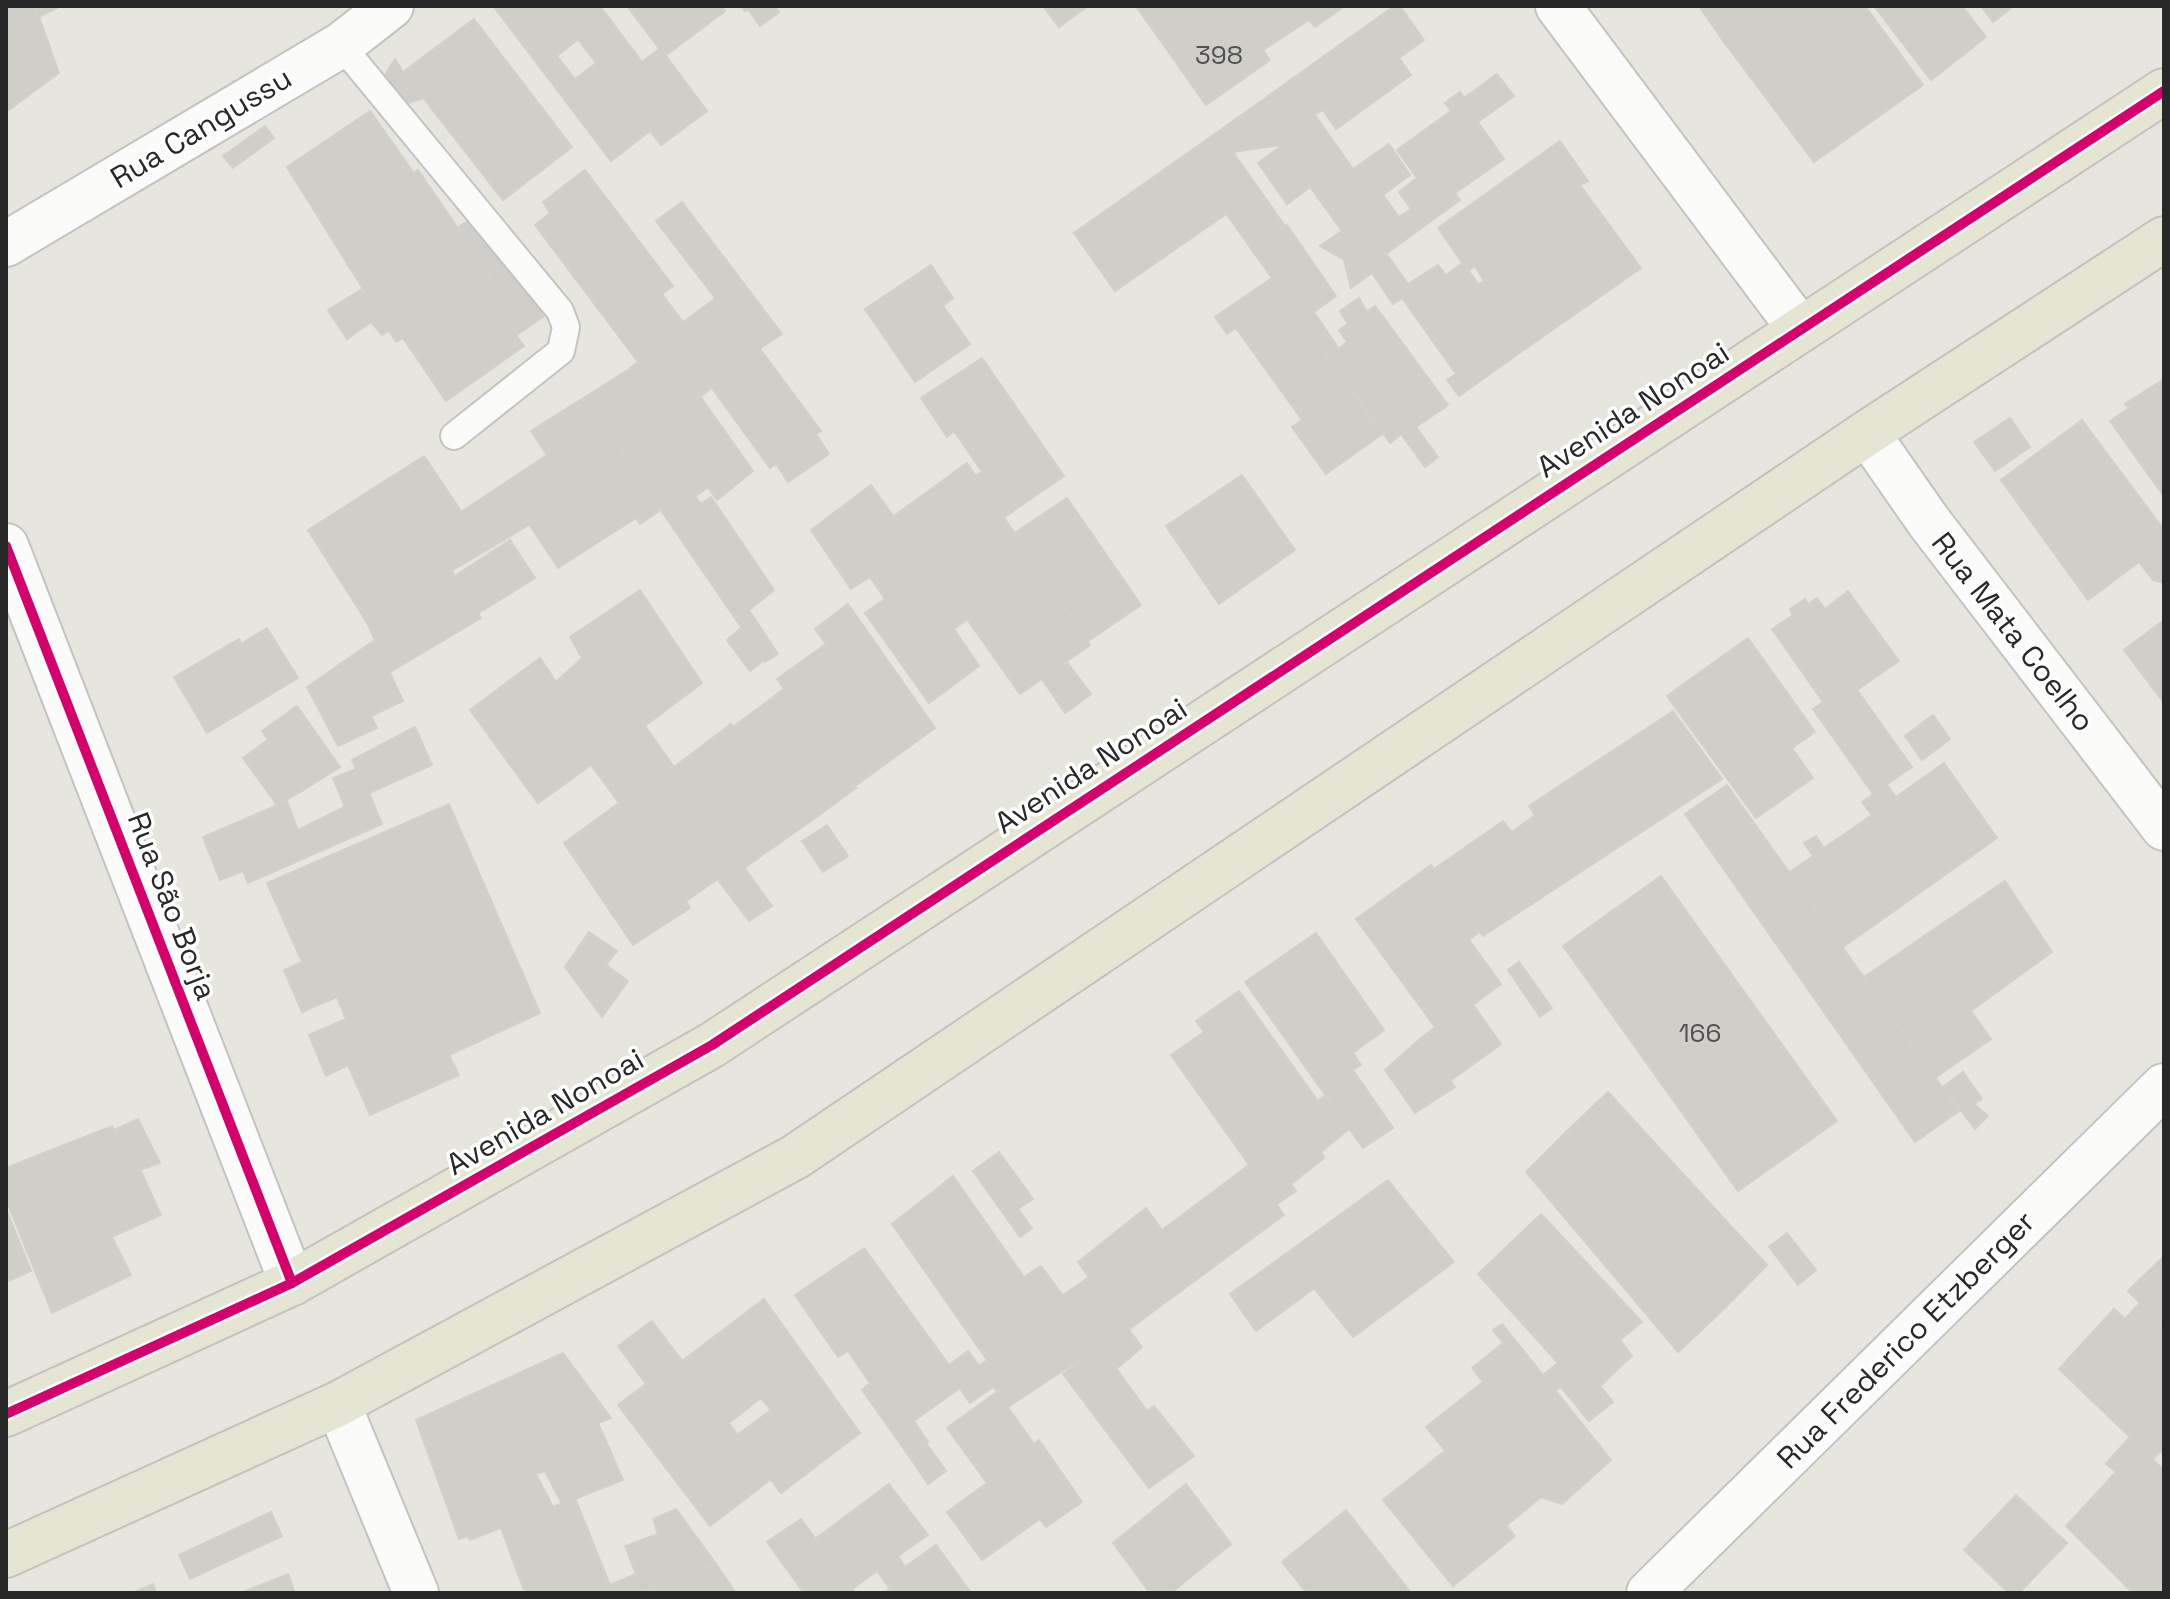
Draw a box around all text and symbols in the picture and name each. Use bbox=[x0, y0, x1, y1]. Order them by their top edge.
house number: 398 bbox=[1195, 38, 1243, 72]
street label: Rua Cangussu bbox=[103, 58, 299, 197]
street label: Avenida Nonoai bbox=[1529, 333, 1736, 486]
street label: Rua Mata Coelho bbox=[1923, 524, 2104, 739]
street label: Avenida Nonoai bbox=[987, 689, 1194, 842]
street label: Rua São Borja bbox=[119, 806, 226, 1005]
house number: 166 bbox=[1679, 1016, 1721, 1050]
street label: Avenida Nonoai bbox=[439, 1039, 651, 1184]
street label: Rua Frederico Etzberger bbox=[1768, 1202, 2043, 1477]

